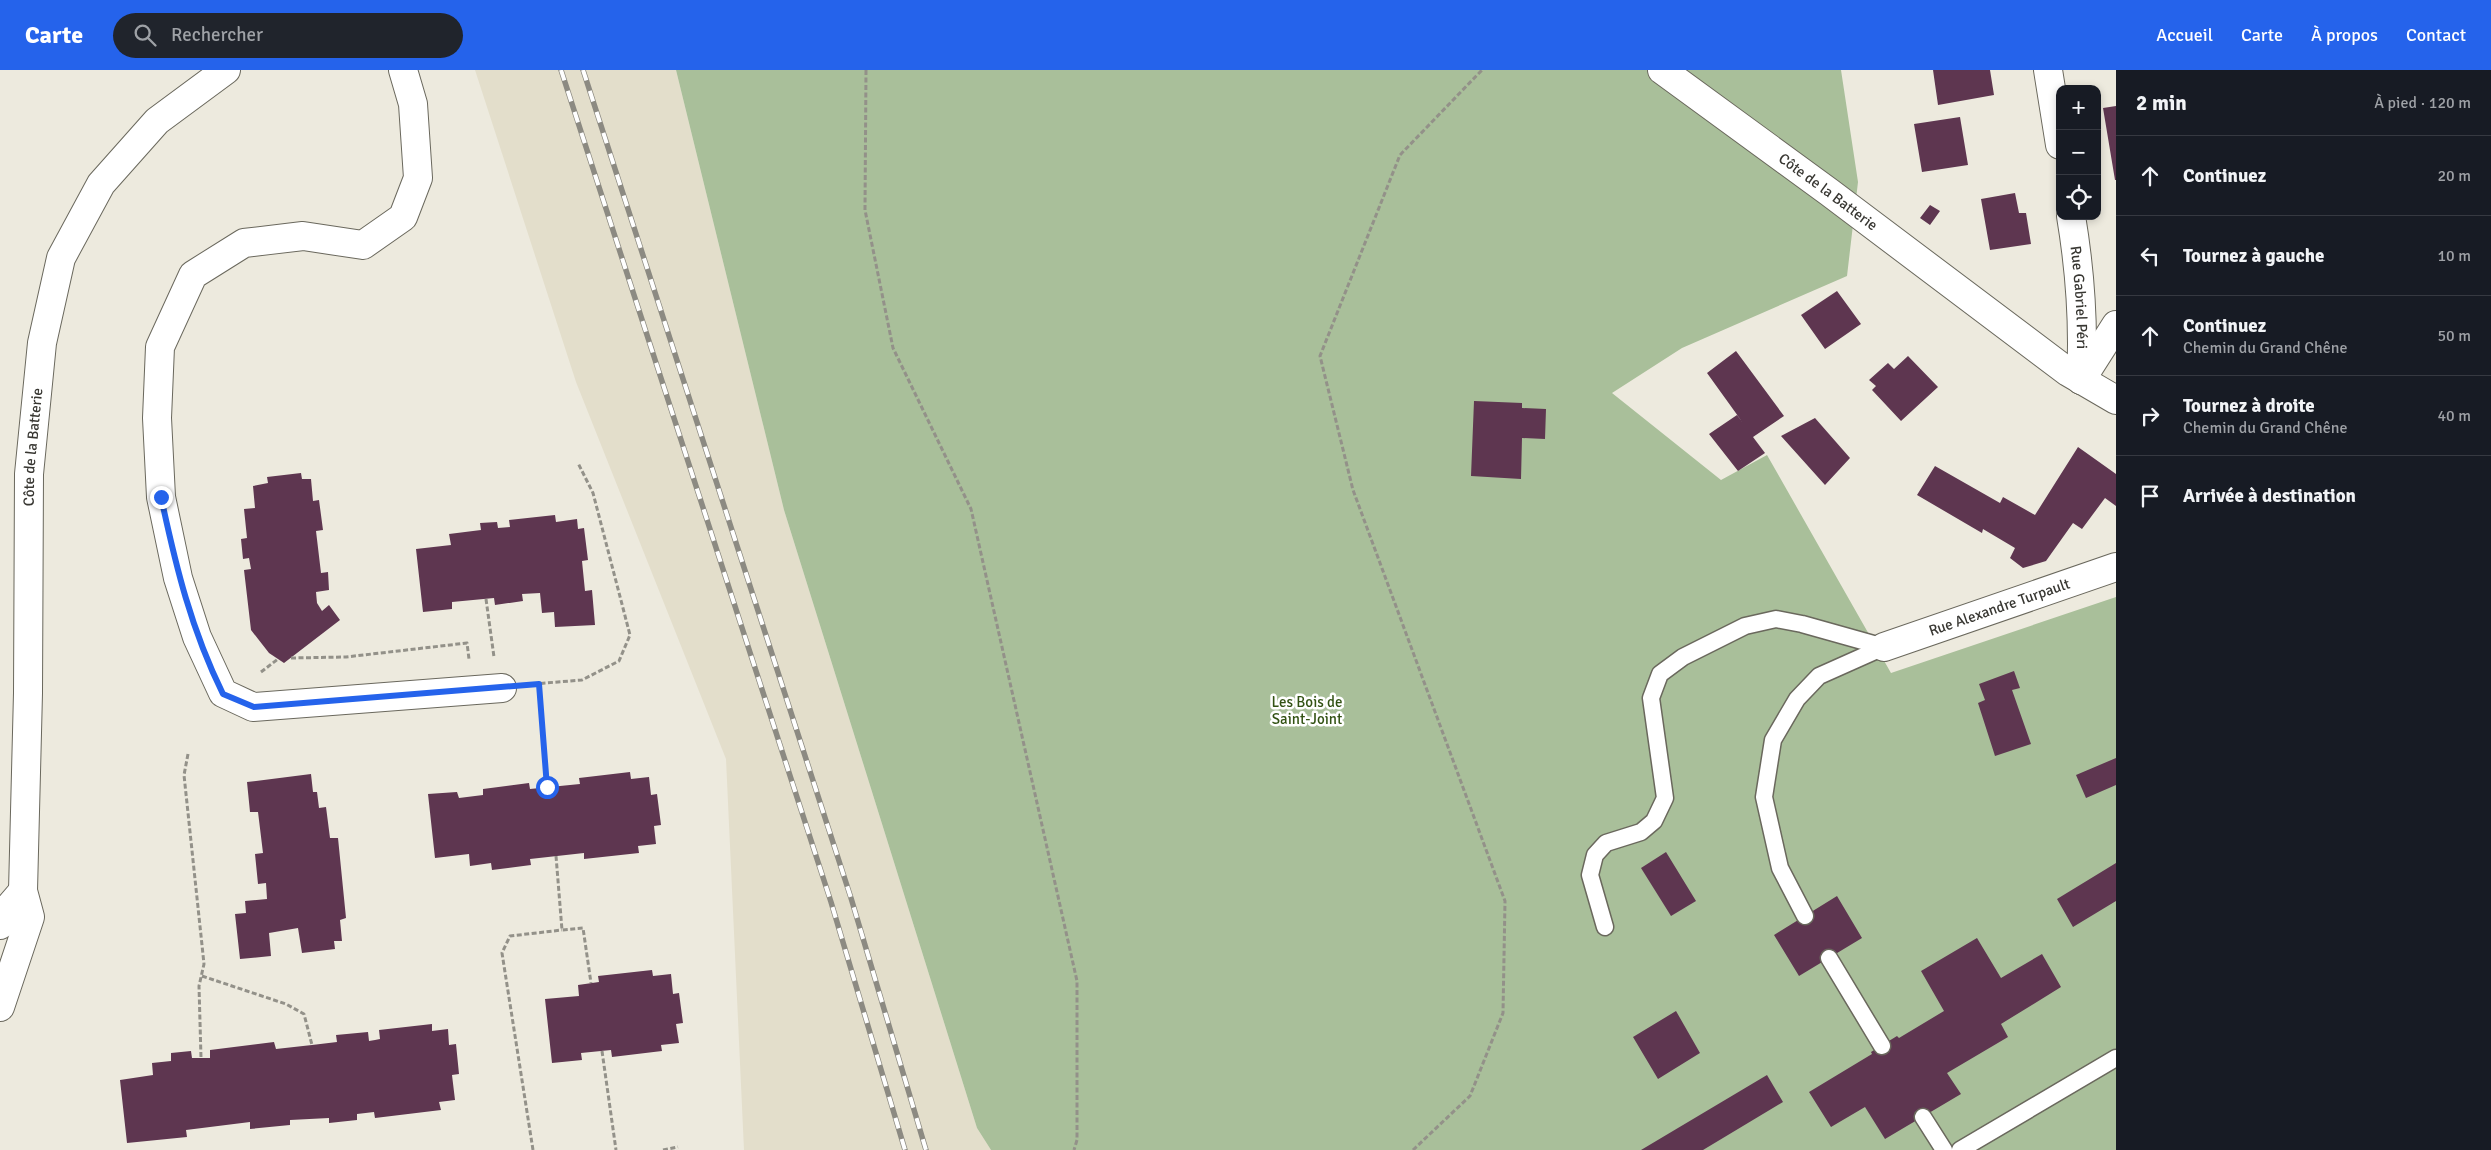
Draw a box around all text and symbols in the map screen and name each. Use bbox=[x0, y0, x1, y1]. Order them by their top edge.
search box bbox=[113, 13, 463, 58]
text: Carte bbox=[25, 20, 83, 50]
icon: search bbox=[131, 21, 159, 49]
text: Rechercher bbox=[171, 23, 263, 47]
text: Accueil bbox=[2156, 24, 2213, 46]
text: Carte bbox=[2241, 24, 2283, 46]
text: À propos bbox=[2311, 24, 2378, 46]
text: Contact bbox=[2406, 24, 2466, 46]
map controls bbox=[2056, 85, 2101, 220]
button: + bbox=[2056, 85, 2101, 130]
text: 2 min bbox=[2136, 90, 2187, 116]
text: À pied · 120 m bbox=[2374, 93, 2471, 113]
button: − bbox=[2056, 130, 2101, 175]
street label: Côte de la Batterie bbox=[1775, 149, 1881, 234]
icon: ahead bbox=[2136, 162, 2164, 190]
text: Continuez bbox=[2183, 164, 2266, 188]
text: 20 m bbox=[2437, 166, 2471, 186]
button: locate bbox=[2056, 175, 2101, 220]
icon: left bbox=[2136, 242, 2164, 270]
text: Tournez à gauche bbox=[2183, 244, 2324, 268]
street label: Rue Gabriel Péri bbox=[2067, 245, 2091, 349]
text: 10 m bbox=[2437, 246, 2471, 266]
text: Continuez bbox=[2183, 314, 2266, 338]
icon: ahead bbox=[2136, 322, 2164, 350]
text: 50 m bbox=[2437, 326, 2471, 346]
text: Chemin du Grand Chêne bbox=[2183, 338, 2347, 358]
street label: Côte de la Batterie bbox=[20, 387, 46, 506]
text: Tournez à droite bbox=[2183, 394, 2315, 418]
icon: right bbox=[2136, 402, 2164, 430]
text: 40 m bbox=[2437, 406, 2471, 426]
text: Chemin du Grand Chêne bbox=[2183, 418, 2347, 438]
icon: arrive bbox=[2136, 482, 2164, 510]
text: Arrivée à destination bbox=[2183, 484, 2356, 508]
route end bbox=[150, 486, 173, 509]
street label: Rue Alexandre Turpault bbox=[1926, 575, 2072, 640]
park label: Les Bois de Saint-Joint bbox=[1271, 693, 1343, 728]
route start bbox=[536, 776, 559, 799]

